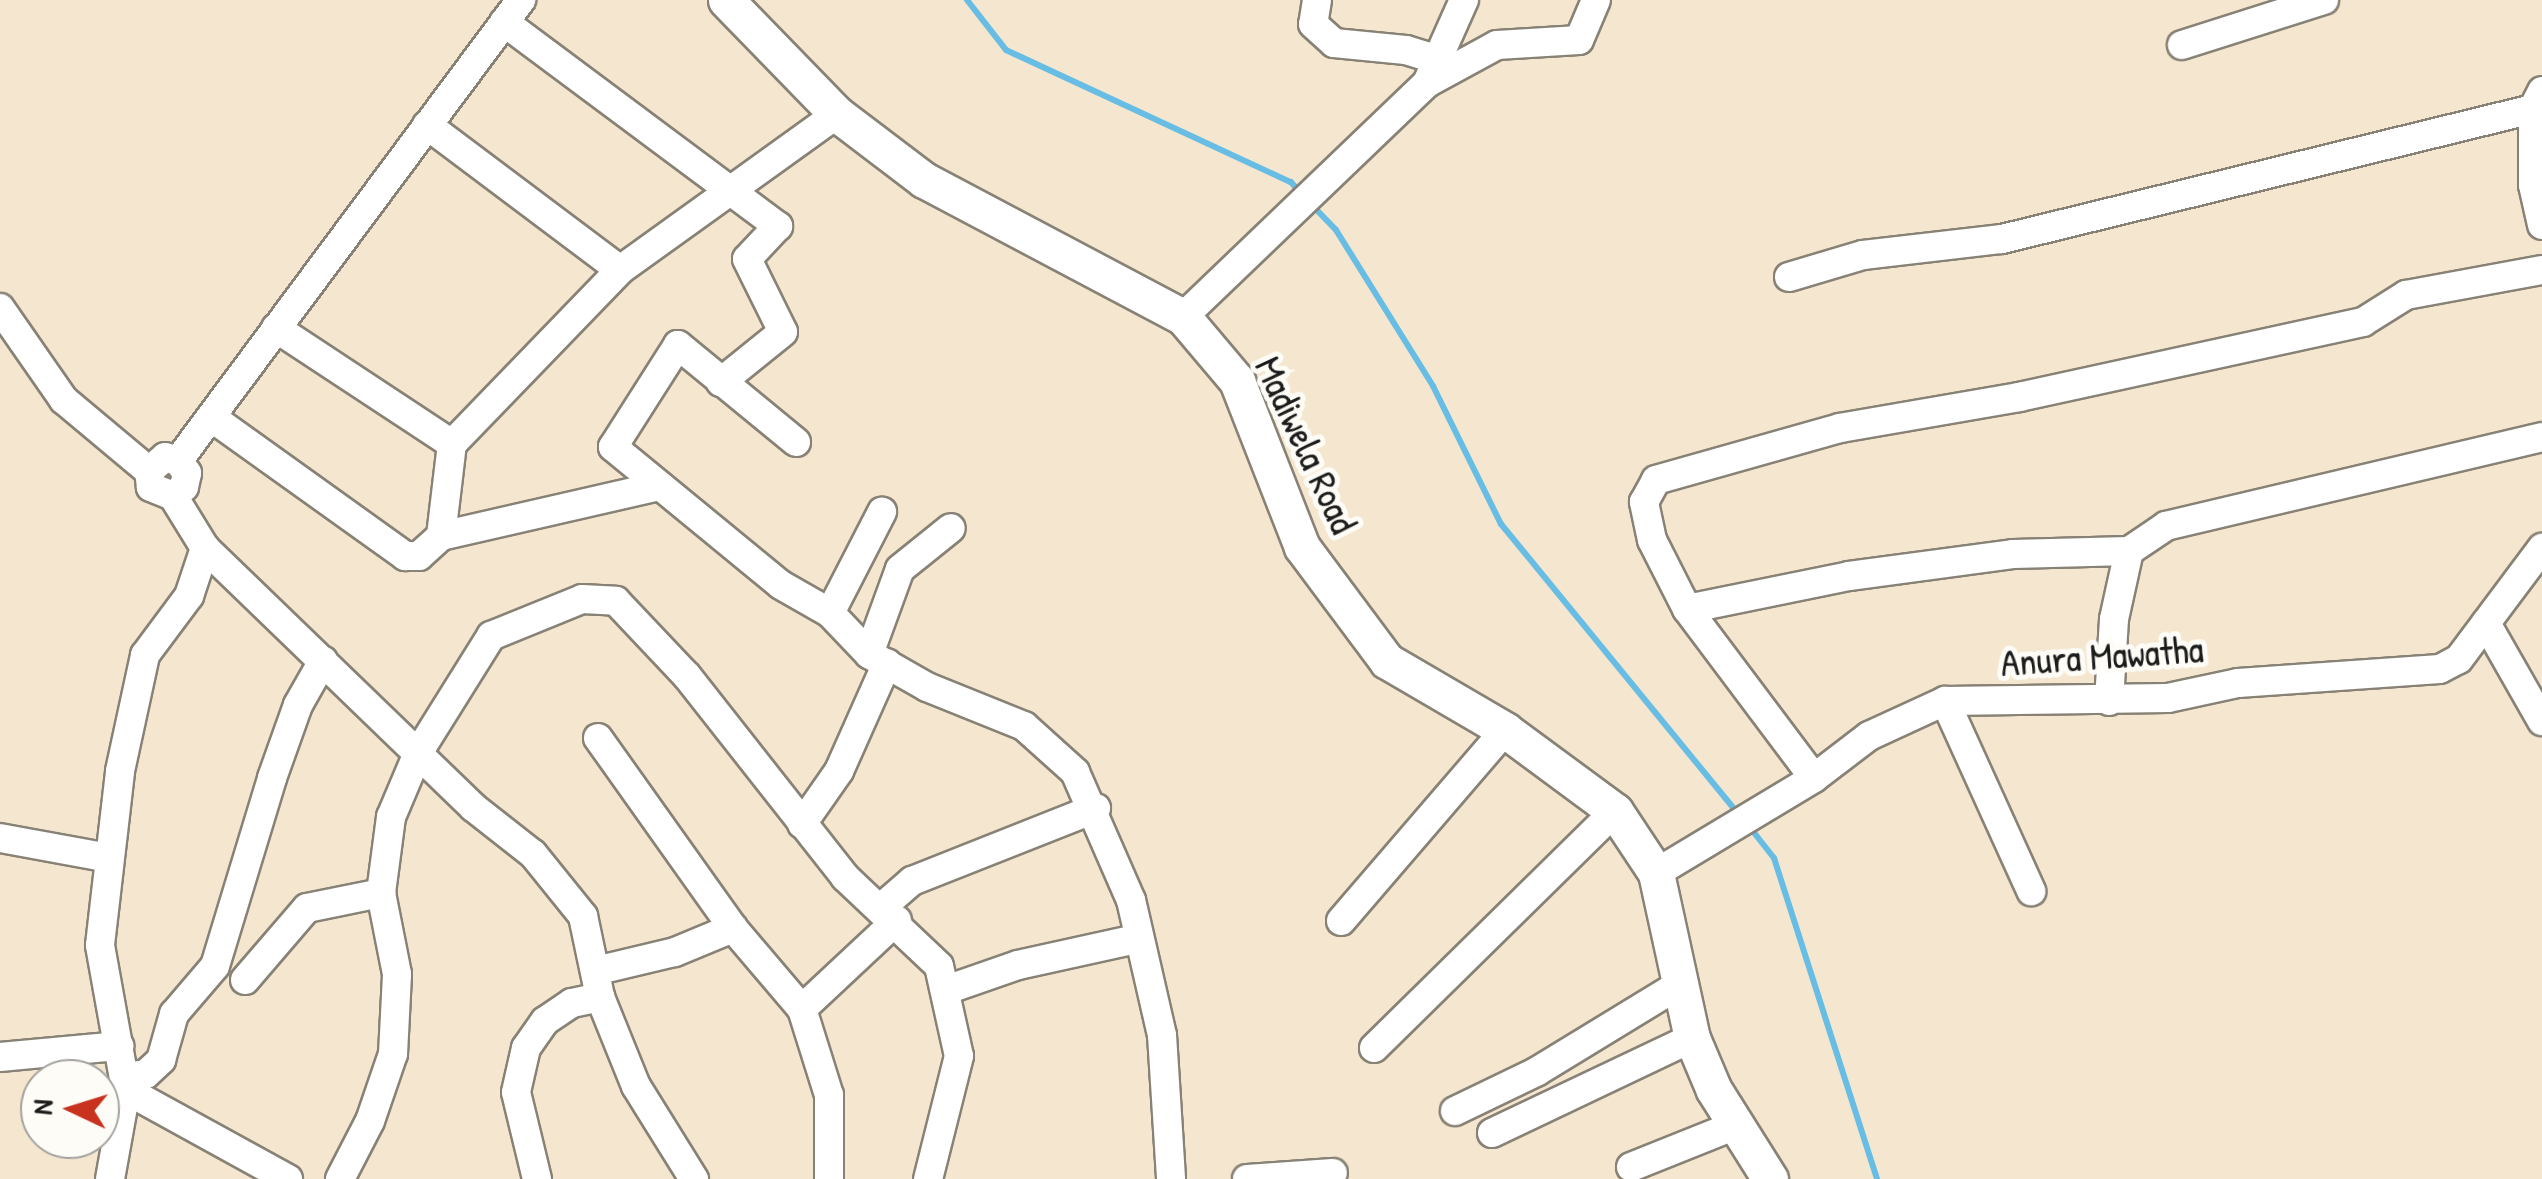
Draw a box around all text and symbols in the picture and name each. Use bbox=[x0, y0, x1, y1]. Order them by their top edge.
street label: Madiwela Road bbox=[1245, 349, 1367, 541]
street label: Anura Mawatha bbox=[1999, 626, 2205, 686]
north arrow bbox=[20, 1059, 120, 1159]
text: N bbox=[23, 1098, 62, 1116]

